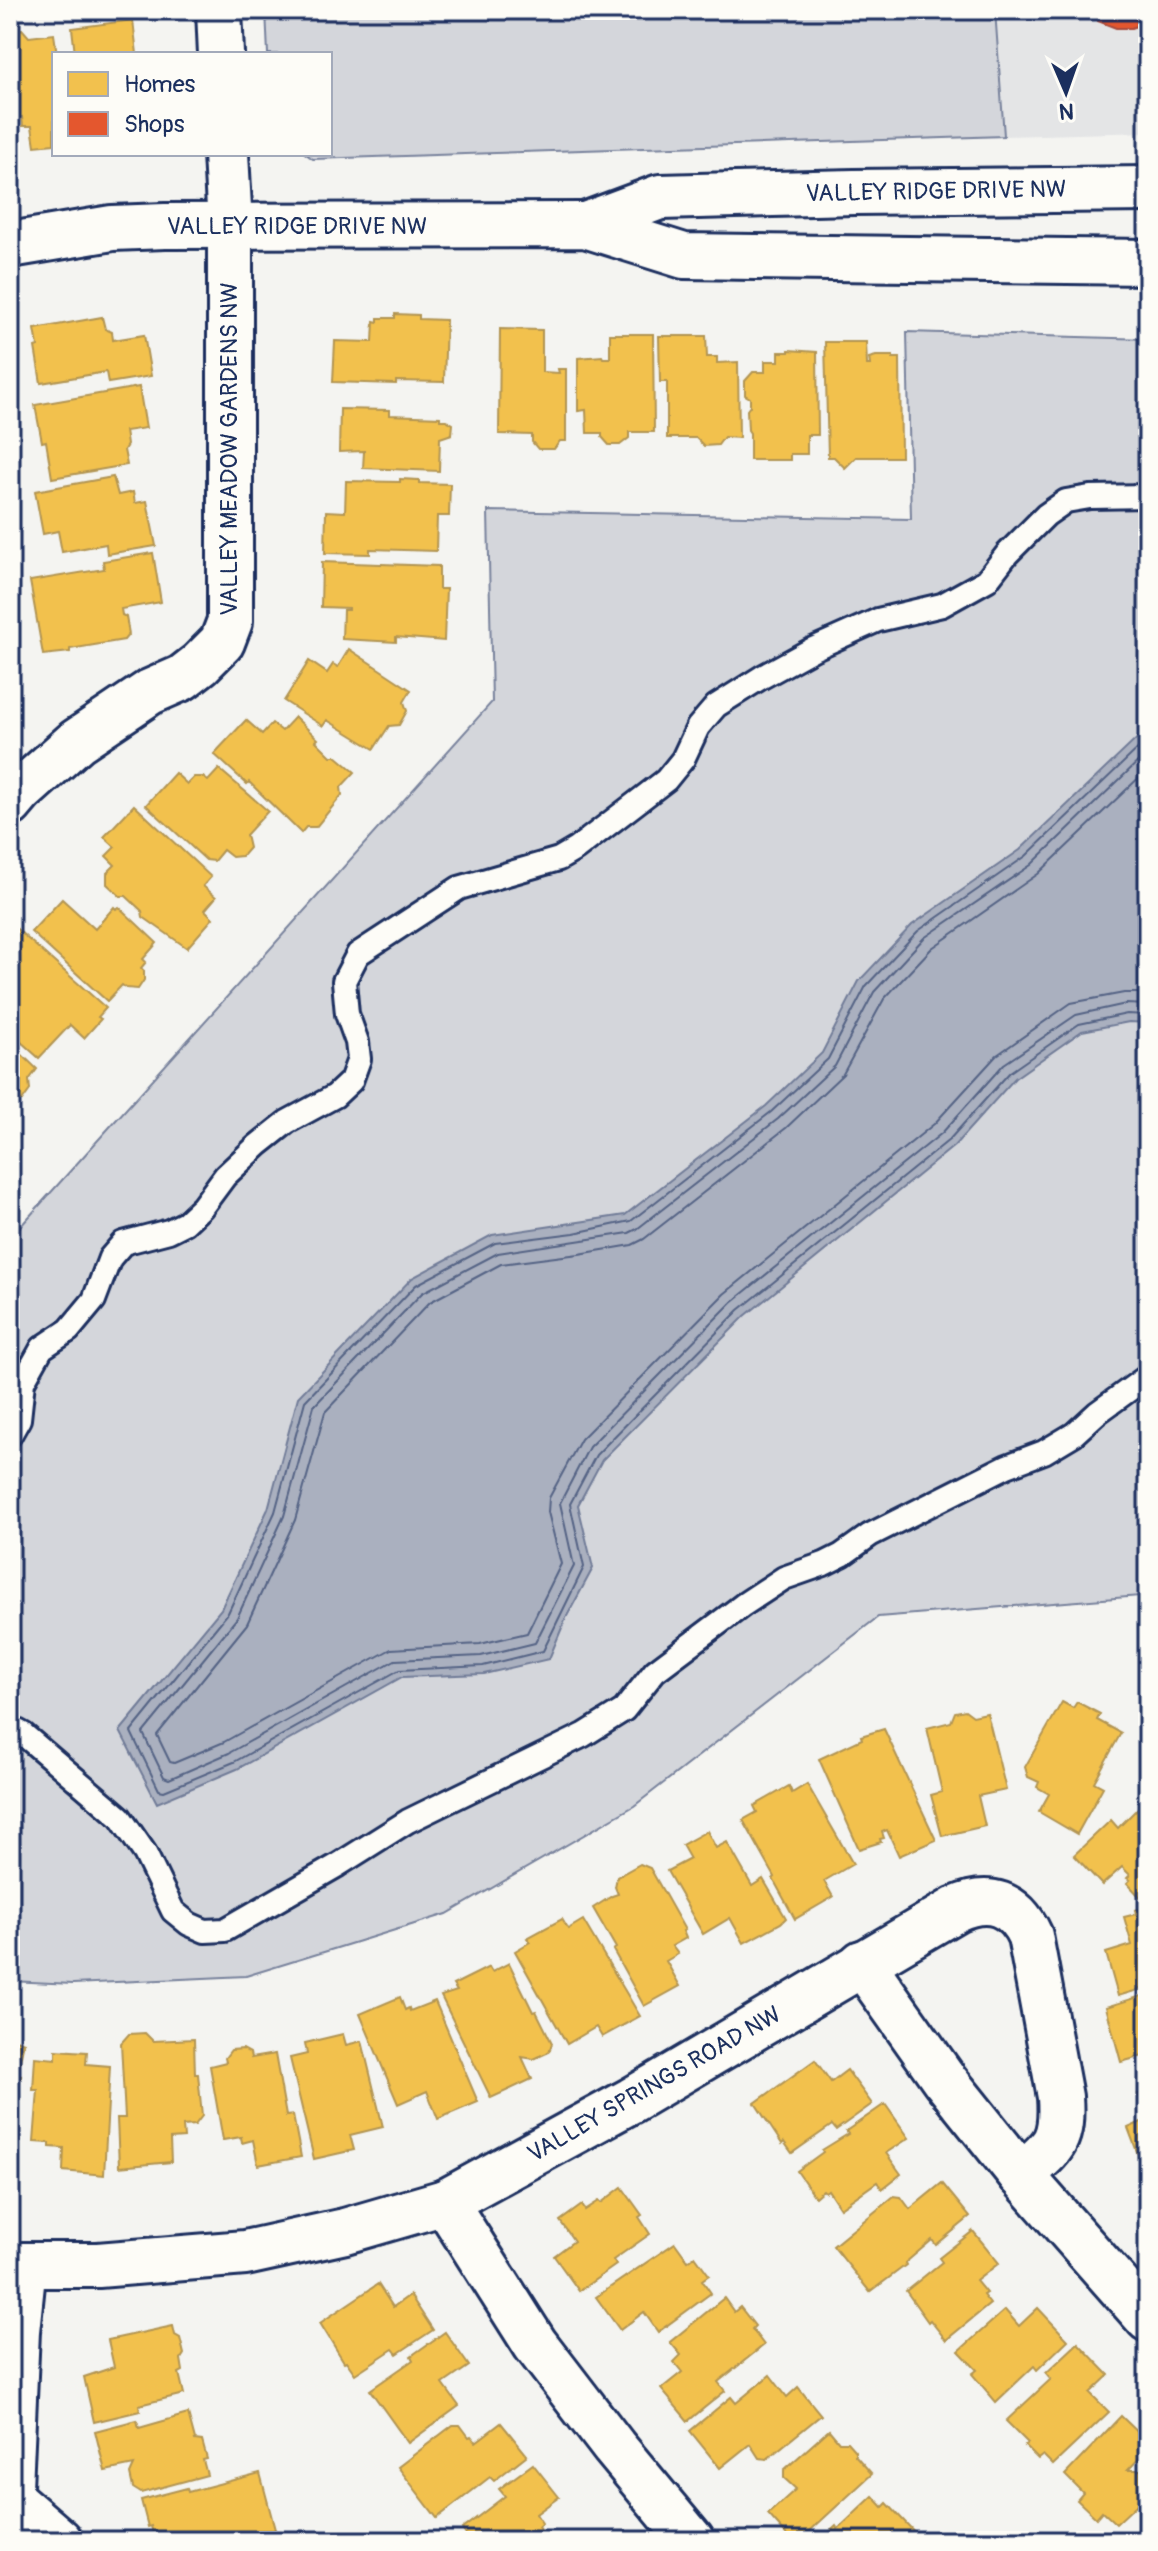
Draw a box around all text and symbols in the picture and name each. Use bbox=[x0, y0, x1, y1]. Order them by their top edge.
legend bbox=[52, 52, 332, 156]
north arrow bbox=[1026, 52, 1106, 132]
text: Homes bbox=[124, 70, 196, 99]
text: N bbox=[1059, 97, 1075, 125]
text: Shops bbox=[124, 110, 185, 139]
street label: VALLEY RIDGE DRIVE NW bbox=[805, 175, 1067, 208]
street label: VALLEY RIDGE DRIVE NW bbox=[167, 212, 427, 241]
street label: VALLEY MEADOW GARDENS NW bbox=[215, 282, 244, 616]
street label: VALLEY SPRINGS ROAD NW bbox=[522, 2000, 786, 2169]

